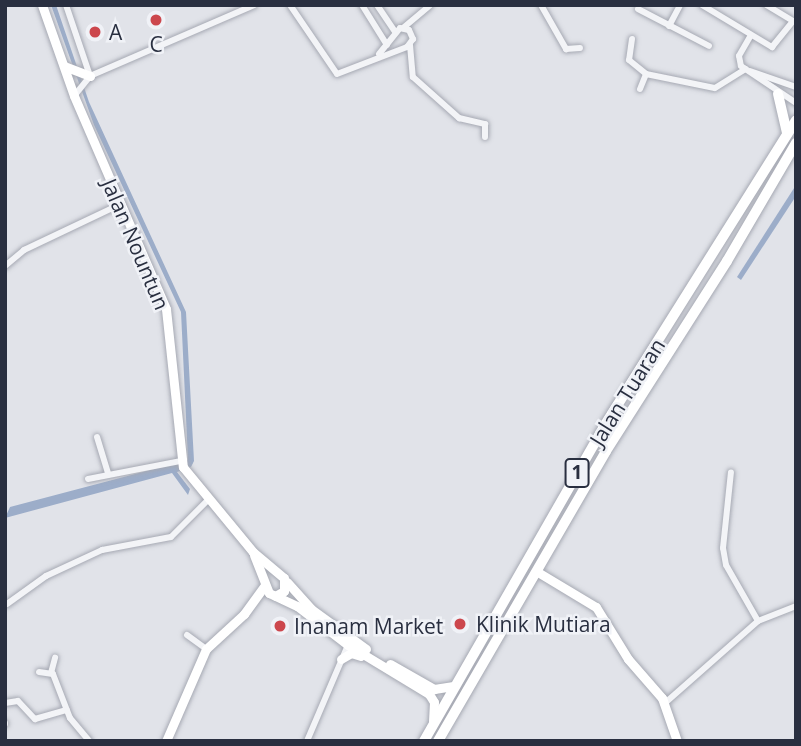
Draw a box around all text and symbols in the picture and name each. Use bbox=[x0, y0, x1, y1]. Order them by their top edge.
marker: C bbox=[148, 12, 164, 28]
place label: A bbox=[109, 19, 122, 45]
marker: A bbox=[87, 24, 103, 40]
place label: C bbox=[149, 31, 163, 57]
street label: Jalan Nountun bbox=[97, 175, 175, 313]
street label: Jalan Tuaran bbox=[584, 334, 670, 450]
road number: 1 bbox=[563, 458, 591, 488]
place label: Klinik Mutiara bbox=[476, 611, 611, 637]
place label: Inanam Market bbox=[294, 613, 443, 639]
marker: Klinik Mutiara bbox=[450, 614, 470, 634]
marker: Inanam Market bbox=[272, 618, 288, 634]

